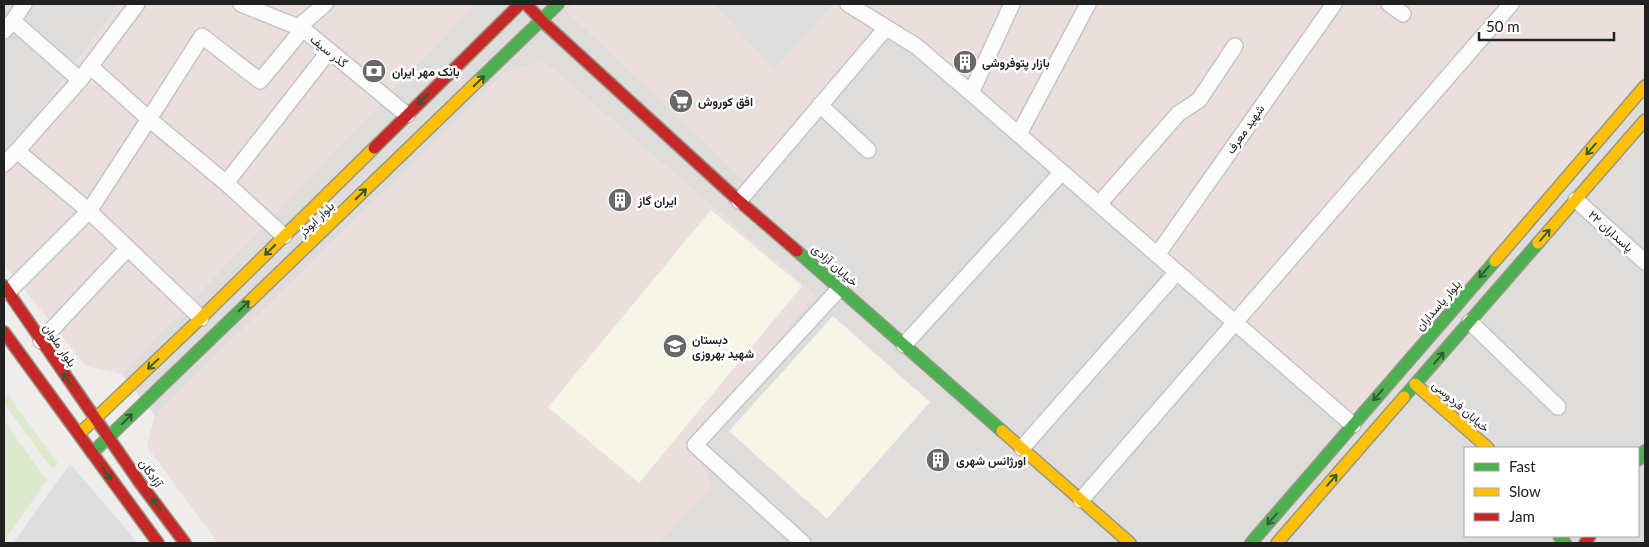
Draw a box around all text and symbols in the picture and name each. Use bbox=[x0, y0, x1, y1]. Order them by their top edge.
scale bar bbox=[1479, 10, 1614, 42]
text: 50 m bbox=[1486, 17, 1520, 35]
street label: گذر سیف bbox=[307, 31, 351, 71]
building icon: بازار پتوفروشی bbox=[952, 49, 978, 75]
place label: بازار پتوفروشی bbox=[982, 55, 1050, 71]
bank icon: بانک مهر ایران bbox=[361, 58, 387, 84]
place label: بانک مهر ایران bbox=[392, 64, 460, 80]
one-way arrow bbox=[472, 75, 485, 87]
supermarket icon: افق کوروش bbox=[668, 88, 694, 114]
one-way arrow bbox=[417, 93, 429, 105]
place label: افق کوروش bbox=[698, 94, 753, 110]
street label: شهید معرف bbox=[1223, 101, 1268, 157]
one-way arrow bbox=[1585, 143, 1596, 156]
building icon: ایران گاز bbox=[607, 187, 633, 213]
one-way arrow bbox=[355, 188, 368, 200]
place label: ایران گاز bbox=[637, 193, 677, 209]
street label: بلوار ابوذر bbox=[294, 198, 338, 241]
street label: پاسداران ۲۲ bbox=[1585, 207, 1637, 256]
one-way arrow bbox=[1540, 229, 1551, 242]
street label: خیابان آزادی bbox=[808, 241, 861, 290]
one-way arrow bbox=[264, 244, 276, 256]
one-way arrow bbox=[1479, 266, 1490, 279]
street label: بلوار پاسداران bbox=[1412, 277, 1465, 334]
one-way arrow bbox=[238, 300, 250, 312]
street label: بلوار ملوان bbox=[39, 320, 80, 370]
place label: دبستان شهید بهروزی bbox=[692, 332, 755, 362]
school or university icon: دبستان شهید بهروزی bbox=[662, 333, 688, 359]
one-way arrow bbox=[1433, 351, 1444, 364]
one-way arrow bbox=[147, 358, 159, 370]
one-way arrow bbox=[62, 372, 72, 386]
street label: خیابان فردوسی bbox=[1429, 377, 1493, 436]
one-way arrow bbox=[1373, 389, 1384, 402]
one-way arrow bbox=[121, 413, 133, 425]
building icon: اورژانس شهری bbox=[925, 447, 951, 473]
legend bbox=[1464, 447, 1639, 537]
place label: اورژانس شهری bbox=[956, 453, 1026, 469]
street label: آزادگان bbox=[135, 456, 167, 492]
text: Fast bbox=[1509, 457, 1536, 475]
one-way arrow bbox=[102, 466, 112, 480]
one-way arrow bbox=[1326, 474, 1338, 487]
text: Slow bbox=[1509, 482, 1541, 500]
one-way arrow bbox=[150, 498, 161, 511]
text: Jam bbox=[1509, 507, 1535, 525]
one-way arrow bbox=[1267, 512, 1278, 525]

